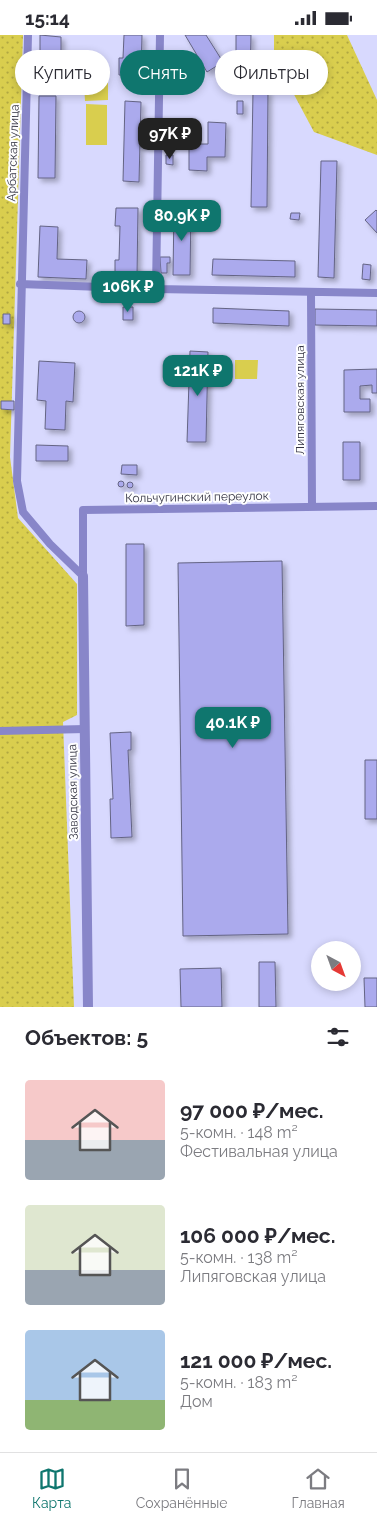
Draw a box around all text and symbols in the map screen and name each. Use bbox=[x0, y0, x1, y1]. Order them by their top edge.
text: 15:14 bbox=[25, 7, 70, 29]
chip: Купить bbox=[15, 50, 110, 95]
chip: Снять bbox=[120, 50, 205, 95]
chip: Фильтры bbox=[215, 50, 328, 95]
street label: Арбатская улица bbox=[4, 104, 22, 202]
pin: 97K ₽ bbox=[135, 117, 205, 160]
text: 97K ₽ bbox=[149, 124, 191, 143]
pin: 80.9K ₽ bbox=[136, 199, 228, 242]
text: 80.9K ₽ bbox=[154, 206, 210, 225]
pin: 106K ₽ bbox=[87, 271, 169, 313]
text: 106K ₽ bbox=[102, 277, 154, 296]
street label: Липяговская улица bbox=[293, 345, 307, 455]
pin: 121K ₽ bbox=[157, 355, 239, 397]
text: 121K ₽ bbox=[174, 361, 222, 380]
street label: Кольчугинский переулок bbox=[125, 489, 269, 505]
pin: 40.1K ₽ bbox=[187, 707, 279, 749]
text: 40.1K ₽ bbox=[206, 713, 260, 732]
street label: Заводская улица bbox=[65, 744, 81, 840]
north arrow bbox=[311, 941, 361, 991]
map controls bbox=[311, 941, 361, 991]
icon: filters bbox=[324, 1023, 352, 1051]
text: Объектов: 5 bbox=[25, 1025, 148, 1050]
text: 97 000 ₽/мес. bbox=[180, 1098, 324, 1123]
icon: home bbox=[65, 1100, 125, 1160]
text: 5-комн. · 148 m² bbox=[180, 1123, 298, 1142]
text: Фестивальная улица bbox=[180, 1142, 338, 1161]
text: 106 000 ₽/мес. bbox=[180, 1223, 335, 1248]
icon: home bbox=[65, 1225, 125, 1285]
text: 5-комн. · 138 m² bbox=[180, 1248, 297, 1267]
text: Липяговская улица bbox=[180, 1267, 326, 1286]
text: 121 000 ₽/мес. bbox=[180, 1348, 332, 1373]
icon: home bbox=[65, 1350, 125, 1410]
text: 5-комн. · 183 m² bbox=[180, 1373, 297, 1392]
text: Дом bbox=[180, 1392, 213, 1411]
tab: Карта bbox=[32, 1465, 72, 1511]
tab: Сохранённые bbox=[136, 1465, 227, 1511]
tab: Главная bbox=[292, 1465, 345, 1511]

